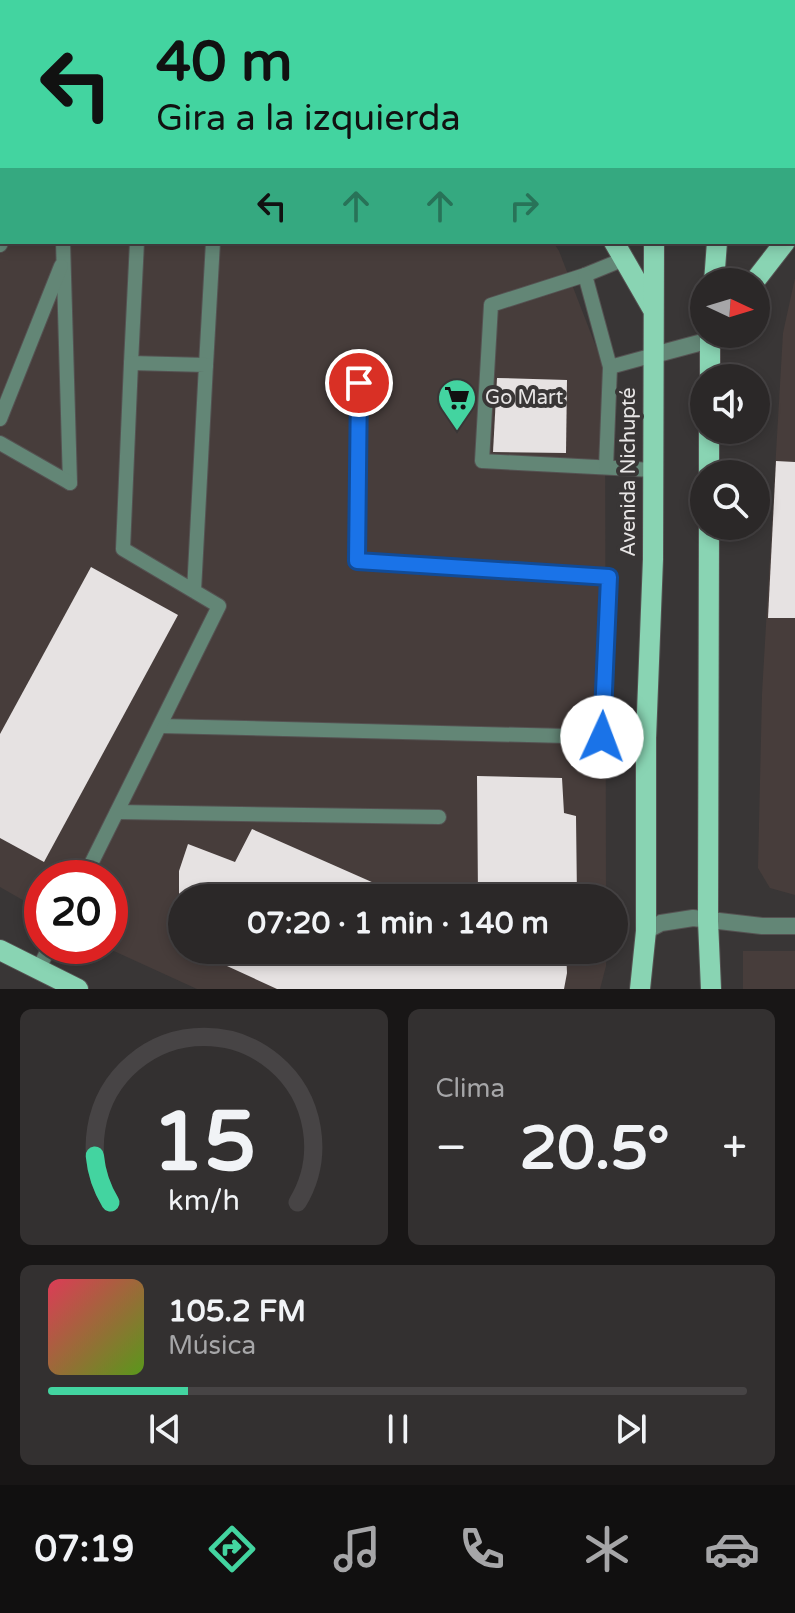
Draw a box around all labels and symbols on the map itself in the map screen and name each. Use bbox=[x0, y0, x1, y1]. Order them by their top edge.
north arrow bbox=[690, 268, 770, 348]
pin bbox=[325, 349, 393, 417]
supermarket icon: Go Mart bbox=[436, 377, 478, 432]
place label: Go Mart bbox=[485, 386, 564, 410]
street label: Avenida Nichupté bbox=[617, 387, 641, 557]
position arrow bbox=[560, 695, 644, 779]
speed limit sign: 20 bbox=[24, 860, 128, 964]

